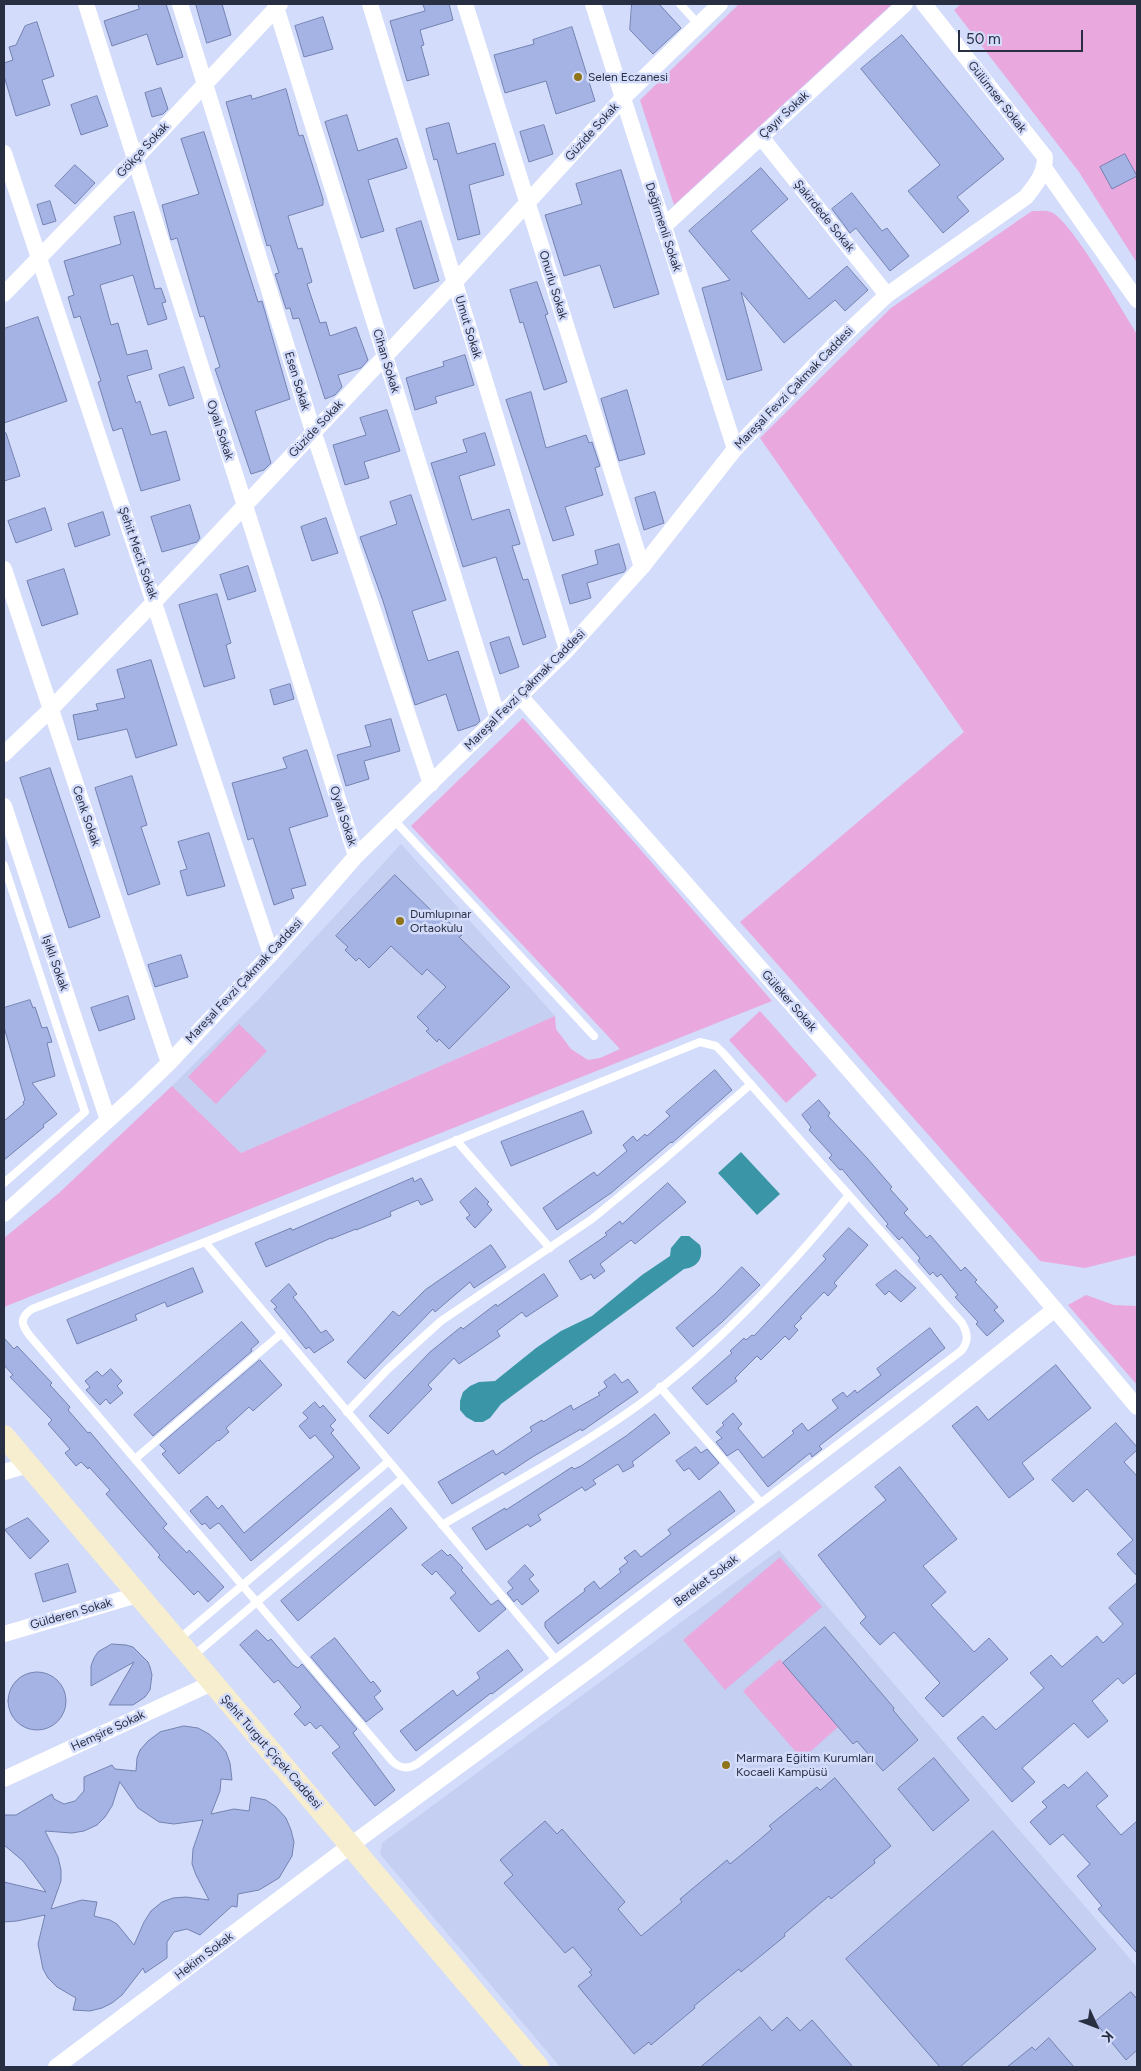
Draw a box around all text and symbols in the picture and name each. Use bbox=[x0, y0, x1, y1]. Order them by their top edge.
scale bar bbox=[961, 20, 1086, 52]
text: 50 m bbox=[966, 30, 1001, 48]
street label: Gülümser Sokak bbox=[965, 58, 1029, 136]
place label: Selen Eczanesi bbox=[588, 70, 668, 84]
marker: Selen Eczanesi bbox=[572, 71, 584, 83]
street label: Çayır Sokak bbox=[756, 88, 812, 142]
street label: Güzide Sokak bbox=[562, 100, 622, 164]
street label: Gökçe Sokak bbox=[114, 120, 172, 180]
street label: Şakirdede Sokak bbox=[791, 177, 857, 255]
street label: Değirmenli Sokak bbox=[642, 181, 684, 273]
street label: Onurlu Sokak bbox=[536, 249, 570, 321]
street label: Umut Sokak bbox=[452, 294, 484, 360]
street label: Mareşal Fevzi Çakmak Caddesi bbox=[732, 324, 856, 452]
street label: Cihan Sokak bbox=[369, 327, 403, 395]
street label: Esen Sokak bbox=[281, 350, 313, 412]
street label: Güzide Sokak bbox=[286, 397, 346, 461]
street label: Oyalı Sokak bbox=[204, 398, 236, 462]
street label: Şehit Mecit Sokak bbox=[116, 505, 160, 601]
street label: Mareşal Fevzi Çakmak Caddesi bbox=[462, 627, 588, 753]
street label: Cenk Sokak bbox=[69, 784, 103, 848]
street label: Oyalı Sokak bbox=[327, 784, 359, 848]
place label: Dumlupınar Ortaokulu bbox=[410, 907, 471, 935]
marker: Dumlupınar Ortaokulu bbox=[394, 915, 406, 927]
street label: Mareşal Fevzi Çakmak Caddesi bbox=[183, 916, 305, 1046]
street label: Işıklı Sokak bbox=[39, 933, 71, 993]
street label: Güleker Sokak bbox=[759, 968, 819, 1034]
street label: Bereket Sokak bbox=[671, 1552, 741, 1610]
street label: Gülderen Sokak bbox=[29, 1595, 113, 1633]
street label: Şehit Turgut Çiçek Caddesi bbox=[218, 1692, 324, 1812]
street label: Hemşire Sokak bbox=[69, 1708, 147, 1754]
place label: Marmara Eğitim Kurumları Kocaeli Kampüsü bbox=[736, 1751, 874, 1779]
marker: Marmara Eğitim Kurumları Kocaeli Kampüsü bbox=[720, 1759, 732, 1771]
street label: Hekim Sokak bbox=[172, 1929, 236, 1983]
north arrow bbox=[1071, 2001, 1121, 2051]
text: K bbox=[1098, 2027, 1117, 2046]

